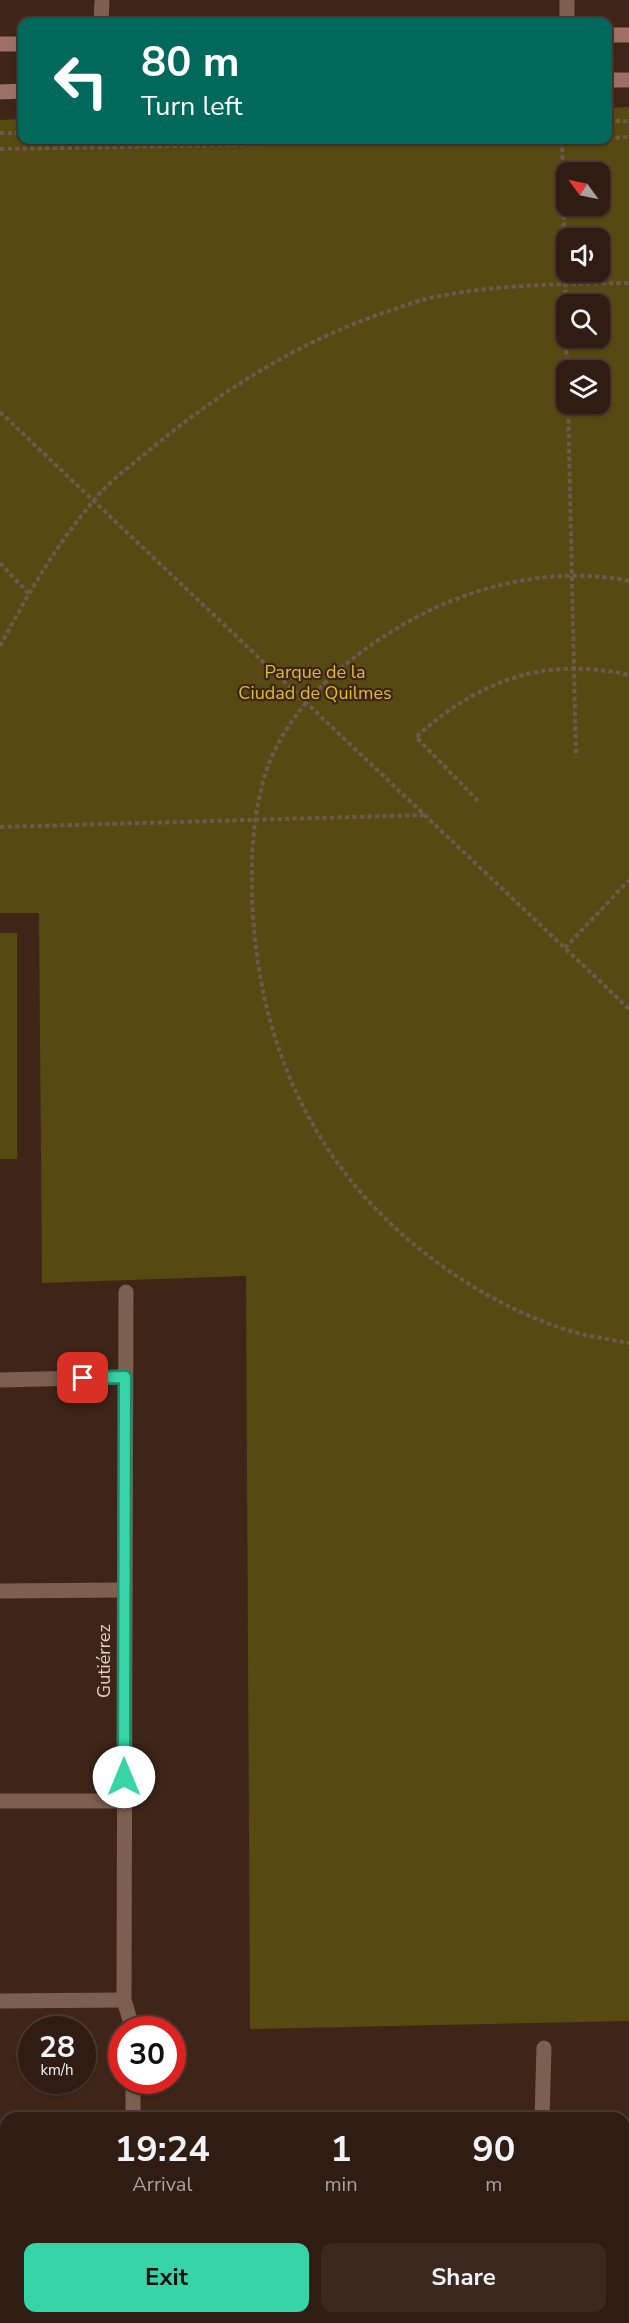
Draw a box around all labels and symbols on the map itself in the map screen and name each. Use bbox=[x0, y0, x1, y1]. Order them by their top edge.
north arrow bbox=[556, 162, 610, 216]
park label: Parque de la Ciudad de Quilmes bbox=[238, 660, 392, 705]
pin bbox=[57, 1352, 108, 1403]
street label: Gutiérrez bbox=[92, 1624, 116, 1698]
position arrow bbox=[92, 1745, 156, 1809]
speed limit sign: 30 bbox=[108, 2016, 186, 2094]

